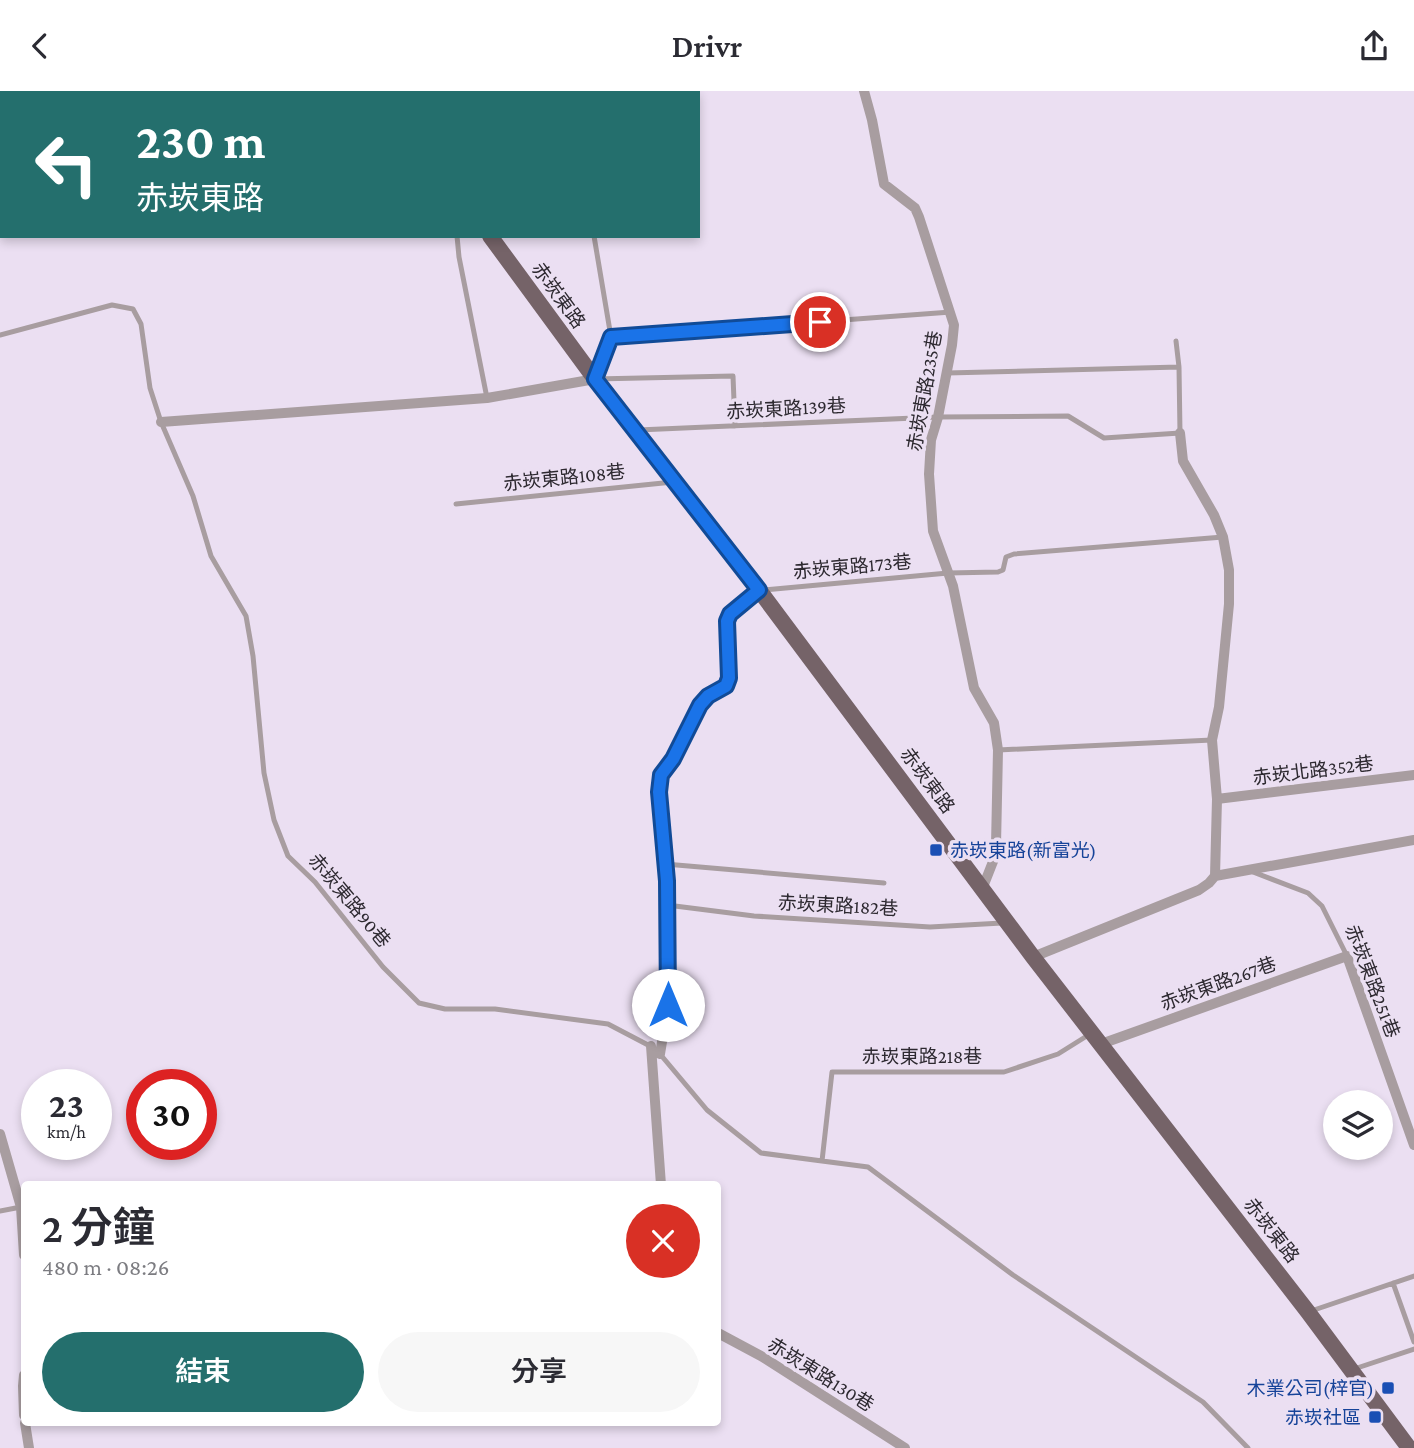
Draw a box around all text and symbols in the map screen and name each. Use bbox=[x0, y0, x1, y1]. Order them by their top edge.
icon: back bbox=[21, 27, 59, 65]
icon: share bbox=[1355, 27, 1393, 65]
text: Drivr bbox=[672, 28, 742, 64]
text: 230 m bbox=[136, 114, 266, 169]
icon: left bbox=[21, 119, 112, 210]
text: 赤崁東路 bbox=[136, 180, 264, 216]
street label: 赤崁東路 bbox=[528, 258, 589, 332]
pin bbox=[790, 292, 850, 352]
icon: arrive bbox=[801, 303, 839, 341]
street label: 赤崁東路235巷 bbox=[904, 329, 945, 453]
street label: 赤崁東路139巷 bbox=[726, 395, 846, 422]
street label: 赤崁東路108巷 bbox=[502, 461, 626, 494]
street label: 赤崁東路173巷 bbox=[792, 551, 912, 582]
street label: 赤崁東路 bbox=[896, 744, 959, 817]
street label: 赤崁北路352巷 bbox=[1251, 753, 1375, 788]
place label: 赤崁東路(新富光) bbox=[950, 840, 1096, 862]
marker: 赤崁東路(新富光) bbox=[928, 842, 944, 858]
street label: 赤崁東路90巷 bbox=[304, 849, 395, 951]
street label: 赤崁東路182巷 bbox=[777, 892, 899, 919]
street label: 赤崁東路251巷 bbox=[1341, 922, 1404, 1041]
street label: 赤崁東路267巷 bbox=[1157, 953, 1279, 1014]
position arrow bbox=[631, 968, 705, 1042]
street label: 赤崁東路218巷 bbox=[862, 1046, 982, 1067]
speed limit sign: 30 bbox=[126, 1069, 217, 1160]
text: 23 bbox=[49, 1086, 84, 1125]
map controls bbox=[1323, 1090, 1393, 1160]
button: layers bbox=[1323, 1090, 1393, 1160]
text: km/h bbox=[47, 1122, 86, 1142]
street label: 赤崁東路 bbox=[1240, 1194, 1303, 1267]
text: 2 分鐘 bbox=[42, 1204, 155, 1251]
button: close bbox=[626, 1204, 700, 1278]
text: 480 m · 08:26 bbox=[42, 1254, 169, 1280]
button: 結束 bbox=[42, 1332, 364, 1412]
button: 分享 bbox=[378, 1332, 700, 1412]
street label: 赤崁東路130巷 bbox=[764, 1333, 878, 1415]
place label: 木業公司(梓官) bbox=[1247, 1378, 1374, 1400]
marker: 木業公司(梓官) bbox=[1380, 1380, 1396, 1396]
place label: 赤崁社區 bbox=[1285, 1407, 1361, 1428]
marker: 赤崁社區 bbox=[1367, 1409, 1383, 1425]

